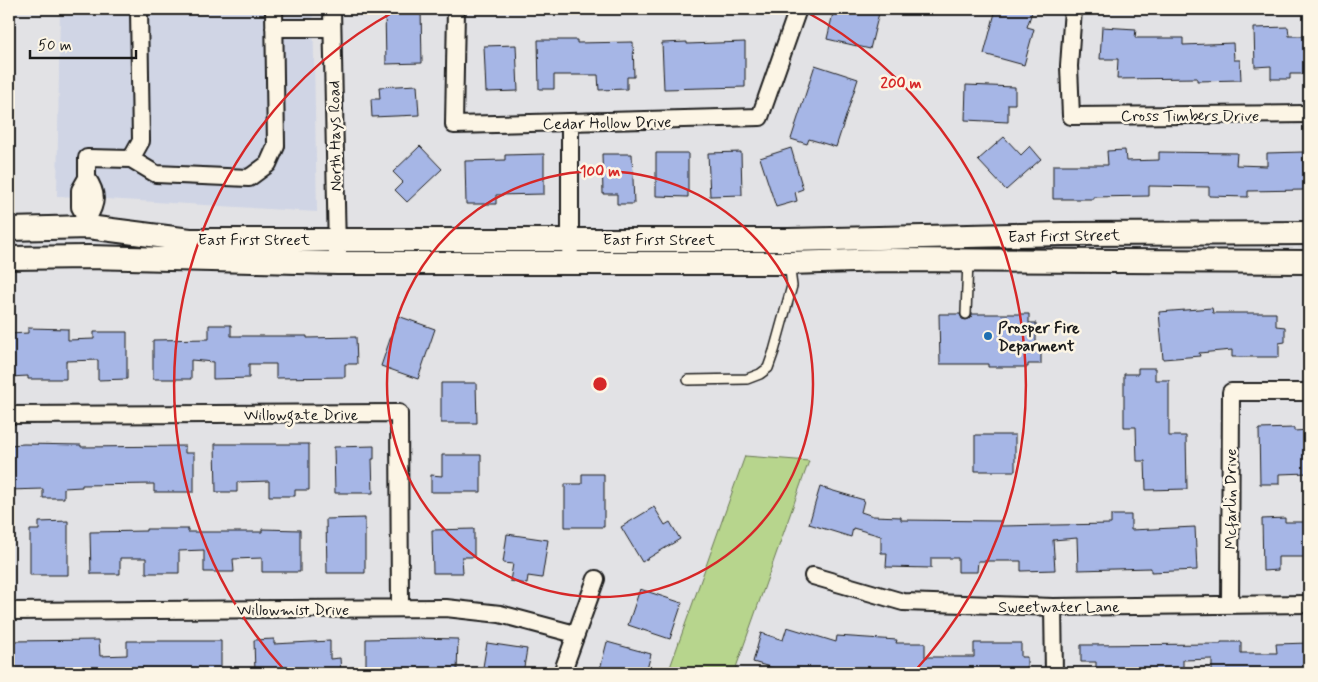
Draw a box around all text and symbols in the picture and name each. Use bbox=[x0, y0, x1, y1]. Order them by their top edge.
scale bar bbox=[30, 28, 136, 60]
text: 50 m bbox=[38, 36, 72, 56]
text: 200 m bbox=[881, 74, 922, 94]
street label: North Hays Road bbox=[324, 80, 347, 192]
street label: Cross Timbers Drive bbox=[1121, 106, 1259, 127]
street label: Cedar Hollow Drive bbox=[542, 112, 672, 135]
text: 100 m bbox=[580, 162, 620, 182]
street label: East First Street bbox=[1008, 225, 1121, 248]
street label: East First Street bbox=[198, 230, 311, 251]
street label: East First Street bbox=[603, 230, 716, 251]
place label: Prosper Fire Deparment bbox=[998, 318, 1080, 357]
marker: Prosper Fire Deparment bbox=[982, 330, 994, 342]
centre of rings bbox=[591, 375, 609, 393]
street label: Willowgate Drive bbox=[244, 405, 359, 427]
street label: Mcfarlin Drive bbox=[1221, 449, 1242, 549]
street label: Sweetwater Lane bbox=[998, 597, 1120, 618]
street label: Willowmist Drive bbox=[237, 600, 349, 621]

